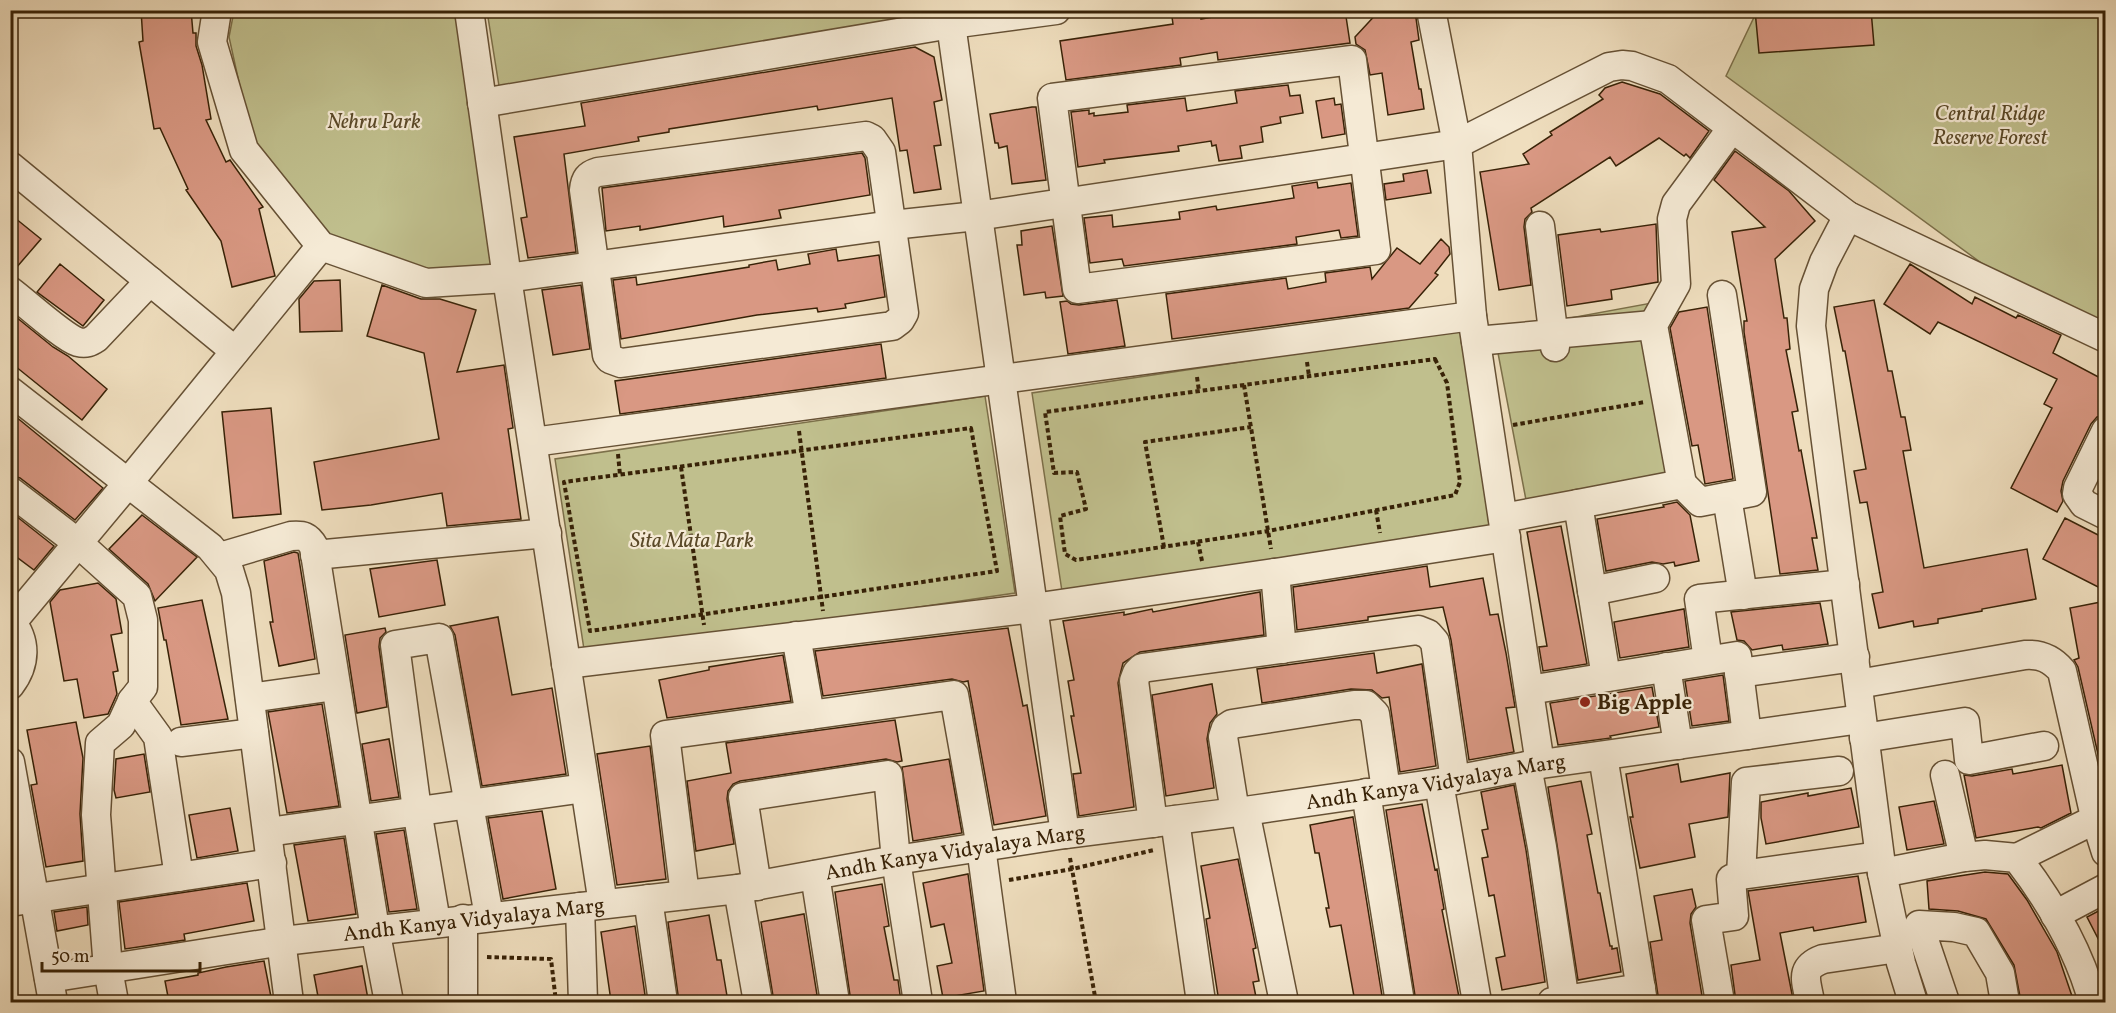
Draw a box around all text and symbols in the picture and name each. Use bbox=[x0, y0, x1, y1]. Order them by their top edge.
park label: Central Ridge Reserve Forest bbox=[1933, 100, 2048, 153]
park label: Nehru Park bbox=[327, 108, 421, 137]
park label: Sita Mata Park bbox=[630, 527, 754, 556]
place label: Big Apple bbox=[1597, 689, 1692, 718]
marker: Big Apple bbox=[1578, 695, 1592, 709]
street label: Andh Kanya Vidyalaya Marg bbox=[1304, 748, 1568, 818]
street label: Andh Kanya Vidyalaya Marg bbox=[823, 819, 1087, 889]
street label: Andh Kanya Vidyalaya Marg bbox=[342, 891, 606, 950]
scale bar bbox=[42, 935, 200, 973]
text: 50 m bbox=[51, 945, 90, 970]

